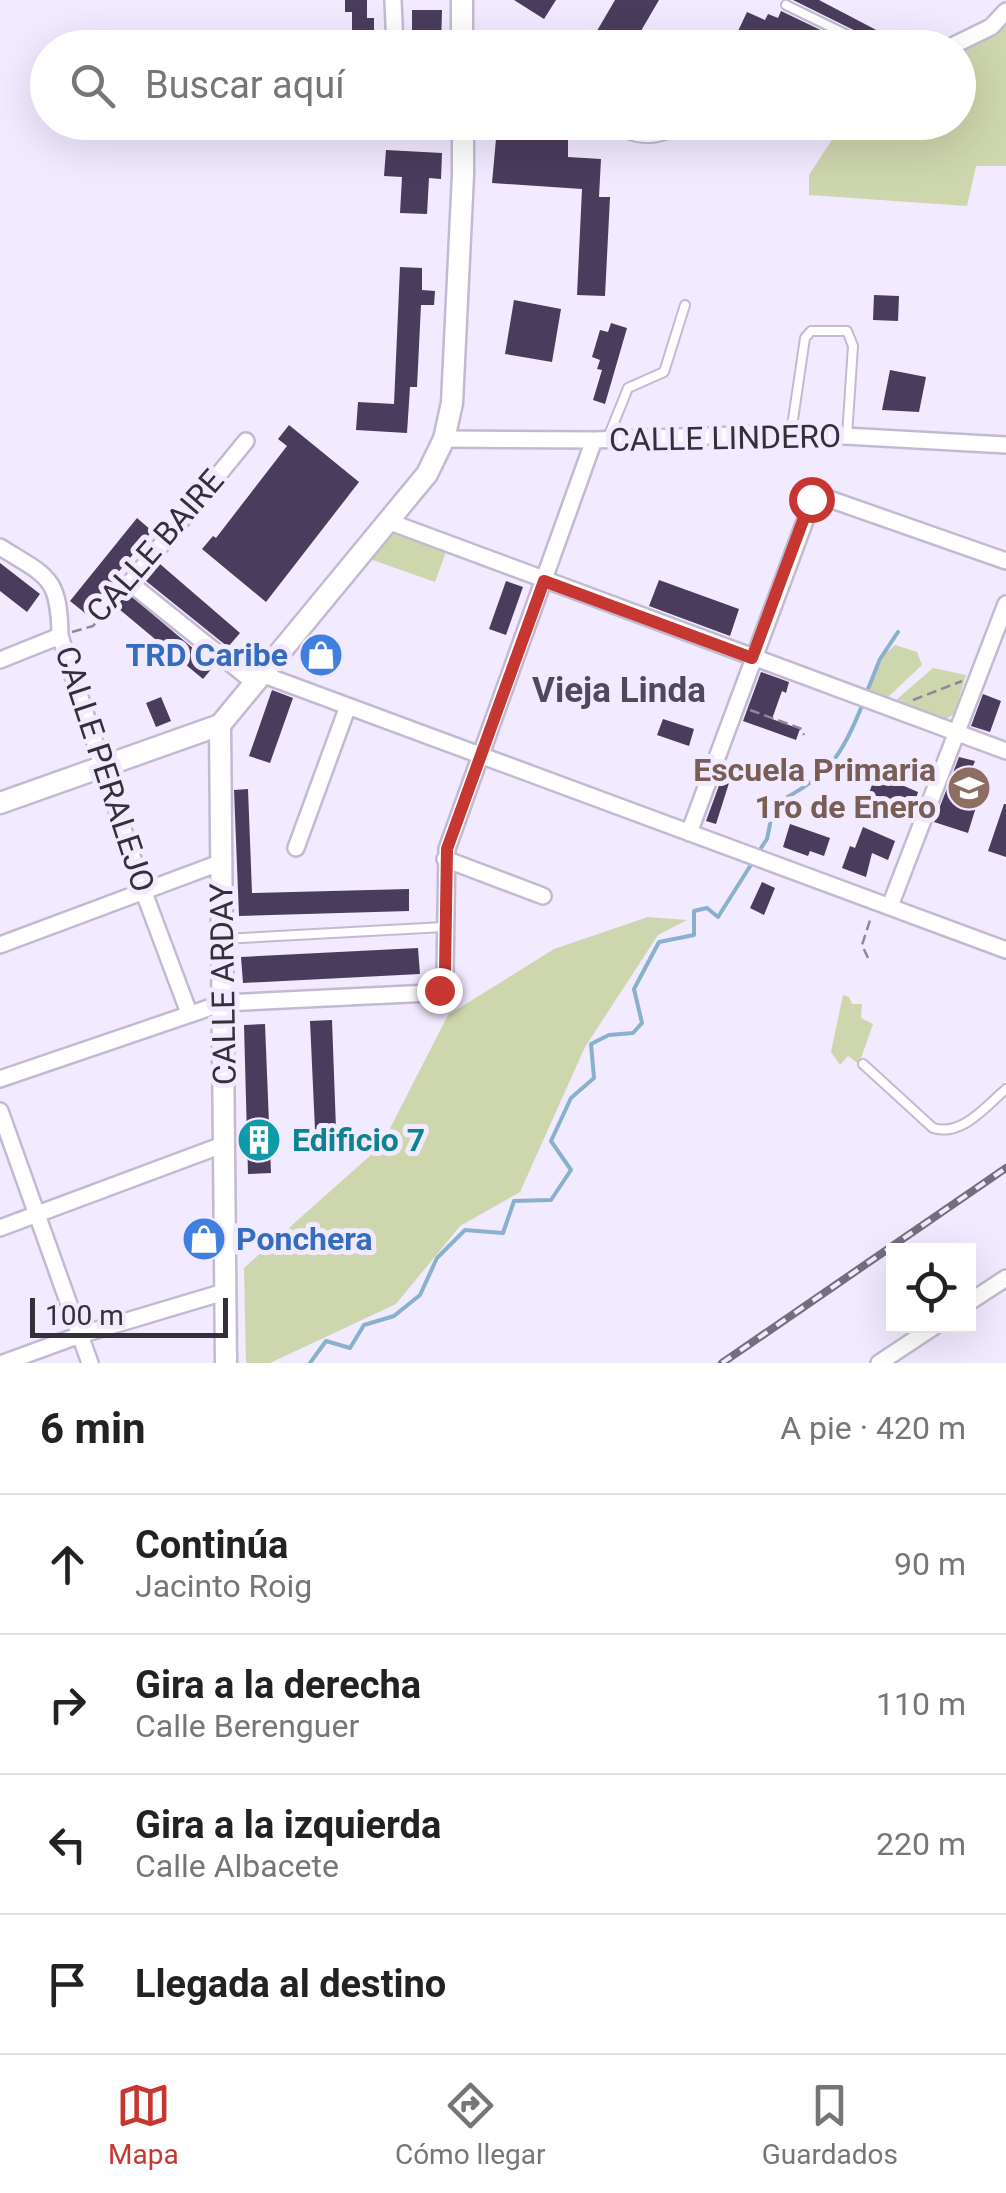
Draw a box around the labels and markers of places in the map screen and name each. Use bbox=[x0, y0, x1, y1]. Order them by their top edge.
shop icon: TRD Caribe bbox=[298, 632, 344, 678]
place label: TRD Caribe bbox=[125, 636, 288, 674]
place label: Escuela Primaria 1ro de Enero bbox=[693, 751, 936, 826]
school or university icon: Escuela Primaria 1ro de Enero bbox=[946, 765, 992, 811]
building icon: Edificio 7 bbox=[236, 1117, 282, 1163]
place label: Edificio 7 bbox=[292, 1121, 425, 1159]
shop icon: Ponchera bbox=[181, 1216, 227, 1262]
place label: Ponchera bbox=[236, 1220, 373, 1258]

